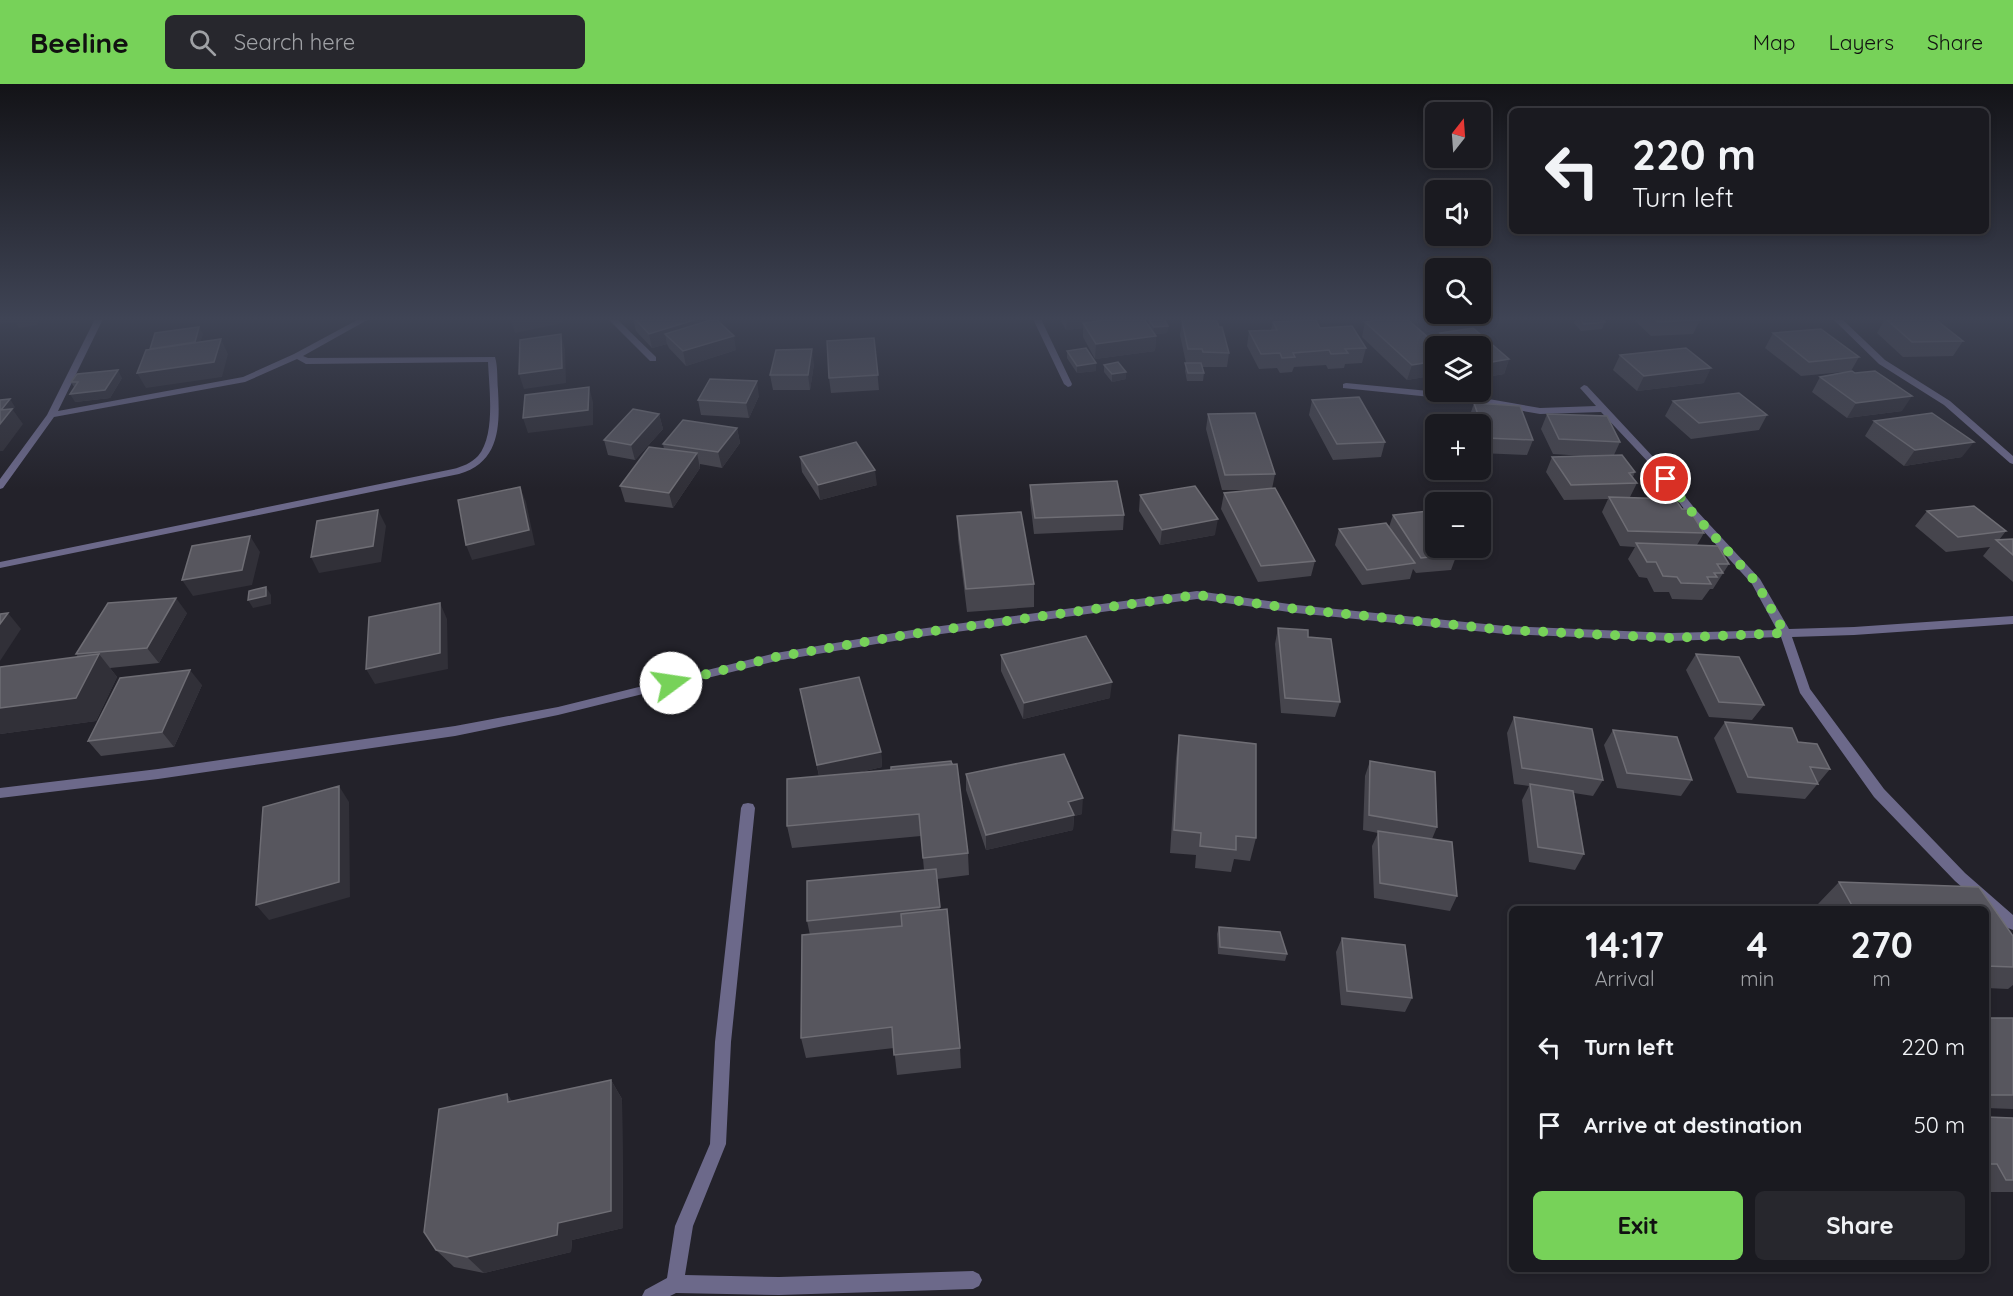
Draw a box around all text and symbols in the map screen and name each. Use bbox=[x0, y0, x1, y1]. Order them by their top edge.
search box bbox=[165, 15, 585, 69]
text: Beeline bbox=[30, 25, 129, 60]
icon: search bbox=[186, 26, 219, 59]
text: Search here bbox=[234, 28, 355, 56]
text: Map bbox=[1753, 29, 1796, 55]
text: Layers bbox=[1829, 29, 1894, 55]
text: Share bbox=[1927, 29, 1983, 55]
north arrow bbox=[1425, 102, 1491, 168]
map controls bbox=[1425, 102, 1491, 558]
text: 220 m bbox=[1632, 128, 1756, 181]
icon: left bbox=[1533, 132, 1611, 210]
button: sound bbox=[1425, 180, 1491, 246]
text: Turn left bbox=[1632, 180, 1734, 214]
button: search bbox=[1425, 258, 1491, 324]
button: layers bbox=[1425, 336, 1491, 402]
button: + bbox=[1425, 414, 1491, 480]
pin bbox=[1640, 453, 1691, 504]
icon: arrive bbox=[1649, 462, 1682, 495]
button: − bbox=[1425, 492, 1491, 558]
position arrow bbox=[639, 651, 703, 715]
text: 14:17 bbox=[1585, 922, 1664, 967]
text: 4 bbox=[1747, 922, 1768, 967]
text: 270 bbox=[1850, 922, 1913, 967]
text: Arrival bbox=[1595, 966, 1655, 991]
text: min bbox=[1740, 966, 1774, 991]
text: m bbox=[1872, 966, 1891, 991]
icon: left bbox=[1533, 1031, 1566, 1064]
text: Turn left bbox=[1584, 1033, 1674, 1061]
text: 220 m bbox=[1901, 1033, 1965, 1061]
icon: arrive bbox=[1533, 1109, 1566, 1142]
text: Arrive at destination bbox=[1584, 1111, 1802, 1139]
text: 50 m bbox=[1914, 1111, 1965, 1139]
button: Exit bbox=[1533, 1191, 1743, 1260]
button: Share bbox=[1755, 1191, 1965, 1260]

